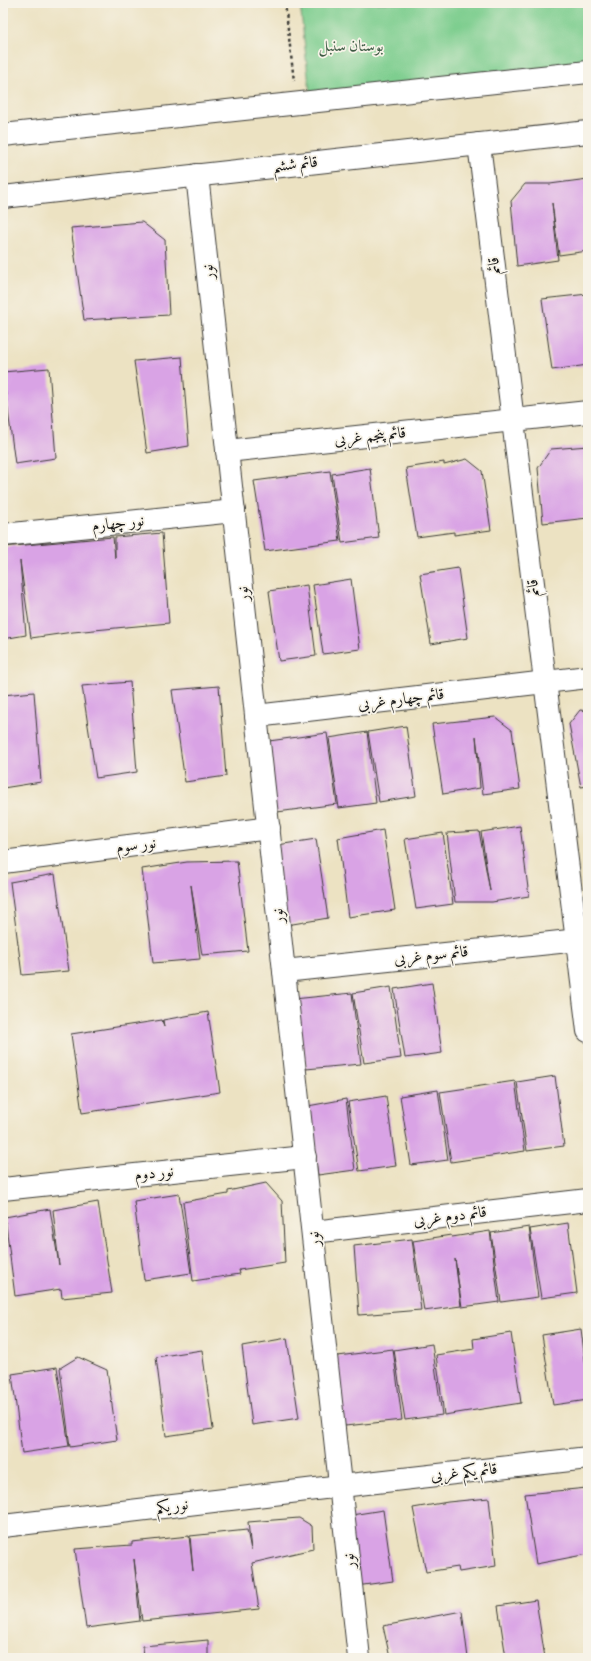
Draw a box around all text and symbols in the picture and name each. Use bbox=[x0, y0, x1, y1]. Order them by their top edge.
park label: بوستان سنبل bbox=[319, 36, 383, 57]
street label: قائم ششم bbox=[271, 152, 319, 182]
street label: قائم bbox=[483, 255, 509, 276]
street label: نور bbox=[197, 264, 219, 282]
street label: قائم پنجم غربی bbox=[333, 422, 407, 455]
street label: نور چهارم bbox=[91, 510, 145, 540]
street label: قائم bbox=[522, 577, 548, 598]
street label: نور bbox=[232, 586, 254, 604]
street label: قائم چهارم غربی bbox=[357, 684, 446, 718]
street label: نور سوم bbox=[115, 833, 158, 861]
street label: نور bbox=[267, 908, 289, 926]
street label: قائم سوم غربی bbox=[393, 941, 470, 973]
street label: نور دوم bbox=[134, 1161, 175, 1189]
street label: قائم دوم غربی bbox=[412, 1202, 488, 1234]
street label: نور bbox=[303, 1231, 325, 1249]
street label: قائم یکم غربی bbox=[430, 1459, 499, 1490]
street label: نور یکم bbox=[155, 1494, 190, 1523]
street label: نور bbox=[338, 1553, 360, 1571]

